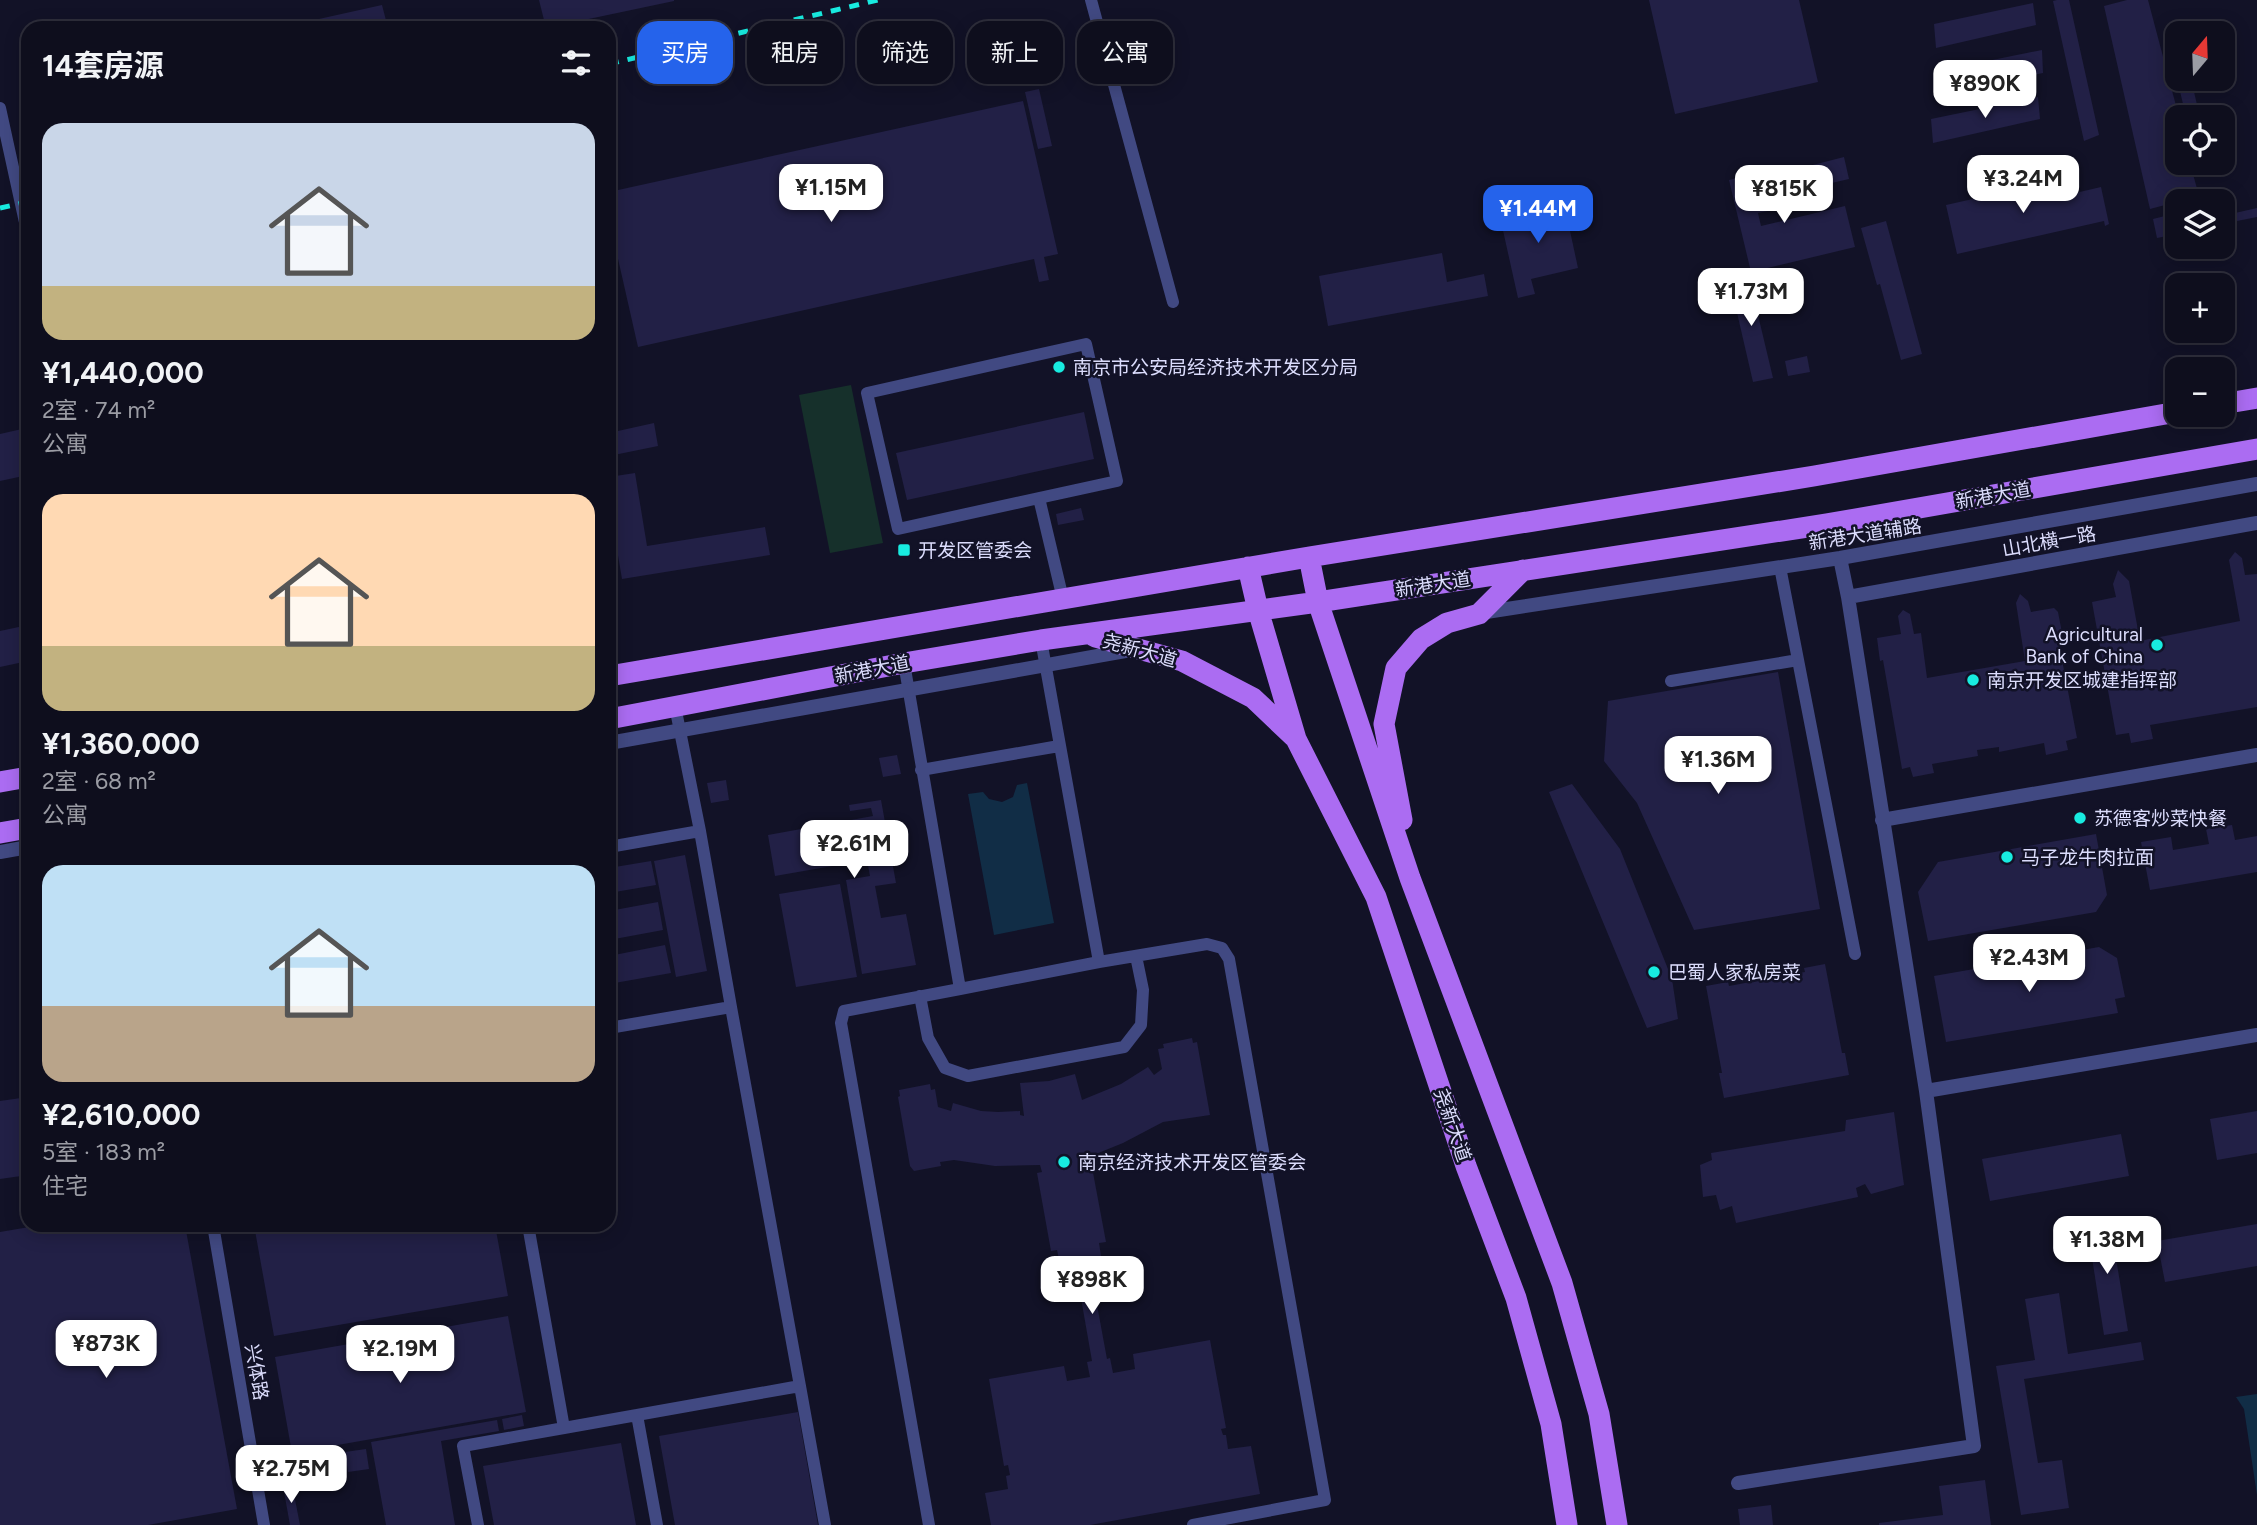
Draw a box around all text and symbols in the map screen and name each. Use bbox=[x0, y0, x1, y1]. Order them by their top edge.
chip: 买房 bbox=[637, 21, 733, 84]
chip: 租房 bbox=[747, 21, 843, 84]
chip: 筛选 bbox=[857, 21, 953, 84]
chip: 新上 bbox=[967, 21, 1063, 84]
chip: 公寓 bbox=[1077, 21, 1173, 84]
north arrow bbox=[2165, 21, 2235, 91]
map controls bbox=[2165, 21, 2235, 427]
icon: filters bbox=[557, 44, 595, 82]
text: 14套房源 bbox=[42, 47, 164, 84]
pin: ¥890K bbox=[1936, 60, 2034, 120]
text: ¥890K bbox=[1949, 69, 2021, 97]
button: locate bbox=[2165, 105, 2235, 175]
pin: ¥3.24M bbox=[1966, 156, 2080, 215]
pin: ¥1.15M bbox=[774, 164, 888, 224]
text: ¥3.24M bbox=[1983, 164, 2063, 192]
pin: ¥815K bbox=[1735, 166, 1833, 225]
icon: home bbox=[256, 168, 382, 294]
text: ¥1.15M bbox=[795, 173, 867, 201]
text: ¥815K bbox=[1751, 174, 1817, 202]
pin: ¥1.44M bbox=[1481, 186, 1595, 245]
button: layers bbox=[2165, 189, 2235, 259]
text: ¥1.44M bbox=[1499, 194, 1577, 222]
pin: ¥1.73M bbox=[1694, 268, 1808, 328]
button: + bbox=[2165, 273, 2235, 343]
text: ¥1.73M bbox=[1714, 277, 1788, 305]
text: ¥1,440,000 bbox=[42, 354, 204, 391]
place label: 南京市公安局经济技术开发区分局 bbox=[1073, 356, 1358, 379]
button: − bbox=[2165, 357, 2235, 427]
marker: 南京市公安局经济技术开发区分局 bbox=[1051, 359, 1067, 375]
text: 2室 · 74 m² bbox=[42, 396, 155, 424]
text: 公寓 bbox=[42, 430, 88, 458]
street label: 新港大道 bbox=[1954, 478, 2033, 513]
street label: 新港大道辅路 bbox=[1807, 514, 1923, 555]
street label: 山北横一路 bbox=[2000, 522, 2098, 561]
icon: home bbox=[256, 539, 382, 665]
place label: 开发区管委会 bbox=[918, 539, 1032, 562]
marker: 开发区管委会 bbox=[896, 542, 912, 558]
street label: 新港大道 bbox=[1394, 567, 1472, 602]
place label: Agricultural Bank of China bbox=[2025, 623, 2143, 668]
street label: 尧新大道 bbox=[1100, 629, 1180, 672]
marker: Agricultural Bank of China bbox=[2149, 637, 2165, 653]
street label: 新港大道 bbox=[833, 651, 912, 688]
place label: 南京开发区城建指挥部 bbox=[1987, 669, 2177, 692]
marker: 南京开发区城建指挥部 bbox=[1965, 672, 1981, 688]
text: ¥1,360,000 bbox=[42, 725, 200, 762]
pin: ¥1.36M bbox=[1661, 736, 1775, 796]
text: ¥1.36M bbox=[1681, 745, 1755, 773]
text: 2室 · 68 m² bbox=[42, 767, 156, 795]
text: 公寓 bbox=[42, 801, 88, 829]
place label: 苏德客炒菜快餐 bbox=[2094, 807, 2227, 830]
marker: 苏德客炒菜快餐 bbox=[2072, 810, 2088, 826]
pin: ¥2.61M bbox=[797, 820, 911, 880]
text: ¥2.61M bbox=[816, 829, 892, 857]
place label: 马子龙牛肉拉面 bbox=[2021, 846, 2154, 869]
marker: 马子龙牛肉拉面 bbox=[1999, 849, 2015, 865]
icon: home bbox=[256, 910, 382, 1036]
pin: ¥2.43M bbox=[1972, 934, 2086, 994]
text: ¥2.43M bbox=[1989, 943, 2069, 971]
place label: 巴蜀人家私房菜 bbox=[1668, 961, 1801, 984]
marker: 巴蜀人家私房菜 bbox=[1646, 964, 1662, 980]
street label: 尧新大道 bbox=[1429, 1085, 1476, 1165]
text: ¥2,610,000 bbox=[42, 1096, 201, 1133]
text: 5室 · 183 m² bbox=[42, 1138, 165, 1166]
place label: 南京经济技术开发区管委会 bbox=[1078, 1151, 1306, 1174]
marker: 南京经济技术开发区管委会 bbox=[1056, 1154, 1072, 1170]
text: 住宅 bbox=[42, 1172, 88, 1200]
pin: ¥1.38M bbox=[2050, 1216, 2164, 1276]
text: ¥1.38M bbox=[2069, 1225, 2145, 1253]
pin: ¥898K bbox=[1043, 1256, 1141, 1316]
text: ¥898K bbox=[1057, 1265, 1127, 1293]
pin: ¥873K bbox=[57, 1320, 155, 1380]
pin: ¥2.19M bbox=[343, 1326, 457, 1385]
text: ¥873K bbox=[72, 1329, 140, 1357]
text: ¥2.19M bbox=[362, 1334, 438, 1362]
street label: 兴体路 bbox=[240, 1342, 273, 1402]
pin: ¥2.75M bbox=[234, 1446, 348, 1505]
text: ¥2.75M bbox=[252, 1454, 330, 1482]

